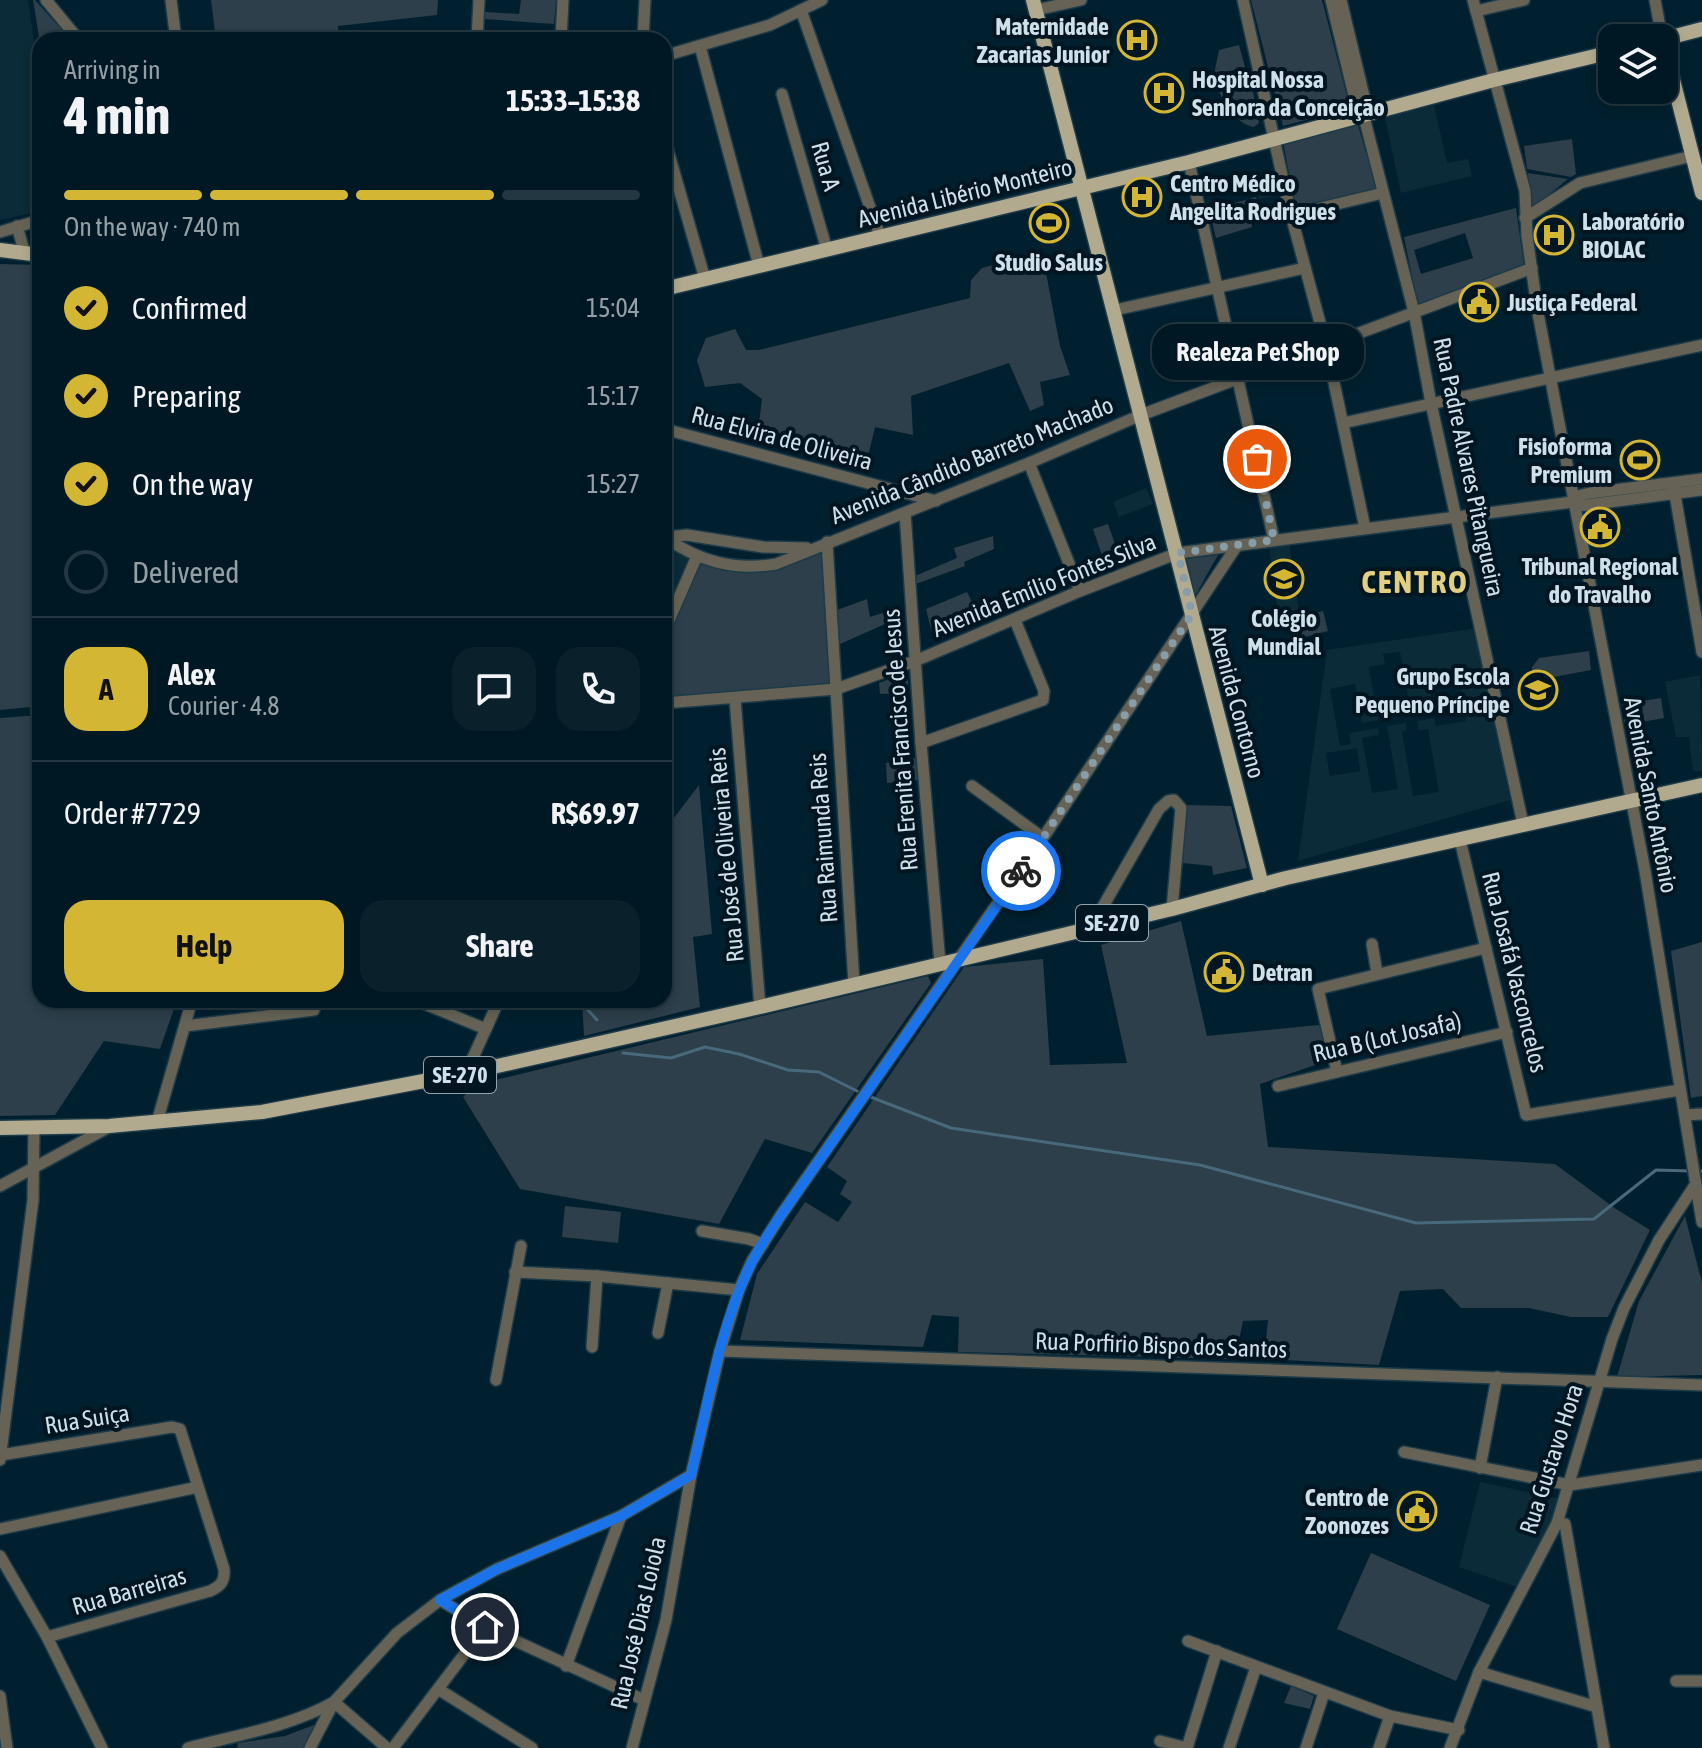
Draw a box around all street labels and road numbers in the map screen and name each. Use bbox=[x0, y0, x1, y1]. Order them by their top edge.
street label: Rua A bbox=[806, 138, 846, 194]
street label: Avenida Libério Monteiro bbox=[855, 153, 1075, 233]
street label: Rua Padre Alvares Pitangueira bbox=[1428, 335, 1510, 599]
street label: Avenida Cândido Barreto Machado bbox=[827, 391, 1117, 529]
street label: Rua Elvira de Oliveira bbox=[689, 401, 875, 475]
street label: Avenida Emílio Fontes Silva bbox=[928, 528, 1160, 642]
street label: Rua Erenita Francisco de Jesus bbox=[877, 608, 923, 872]
street label: Avenida Contorno bbox=[1204, 623, 1270, 781]
street label: Avenida Santo Antônio bbox=[1619, 695, 1683, 895]
street label: Rua José de Oliveira Reis bbox=[703, 747, 749, 963]
street label: Rua Raimunda Reis bbox=[804, 752, 842, 924]
street label: Rua Josafá Vasconcelos bbox=[1477, 869, 1553, 1075]
road number: SE-270 bbox=[1076, 905, 1148, 941]
street label: Rua B (Lot Josafa) bbox=[1310, 1007, 1464, 1067]
road number: SE-270 bbox=[424, 1057, 496, 1093]
street label: Rua Porfirio Bispo dos Santos bbox=[1035, 1327, 1287, 1363]
street label: Rua Gustavo Hora bbox=[1514, 1381, 1588, 1537]
street label: Rua Suiça bbox=[43, 1399, 131, 1439]
street label: Rua José Dias Loiola bbox=[605, 1534, 671, 1712]
street label: Rua Barreiras bbox=[69, 1562, 189, 1620]

